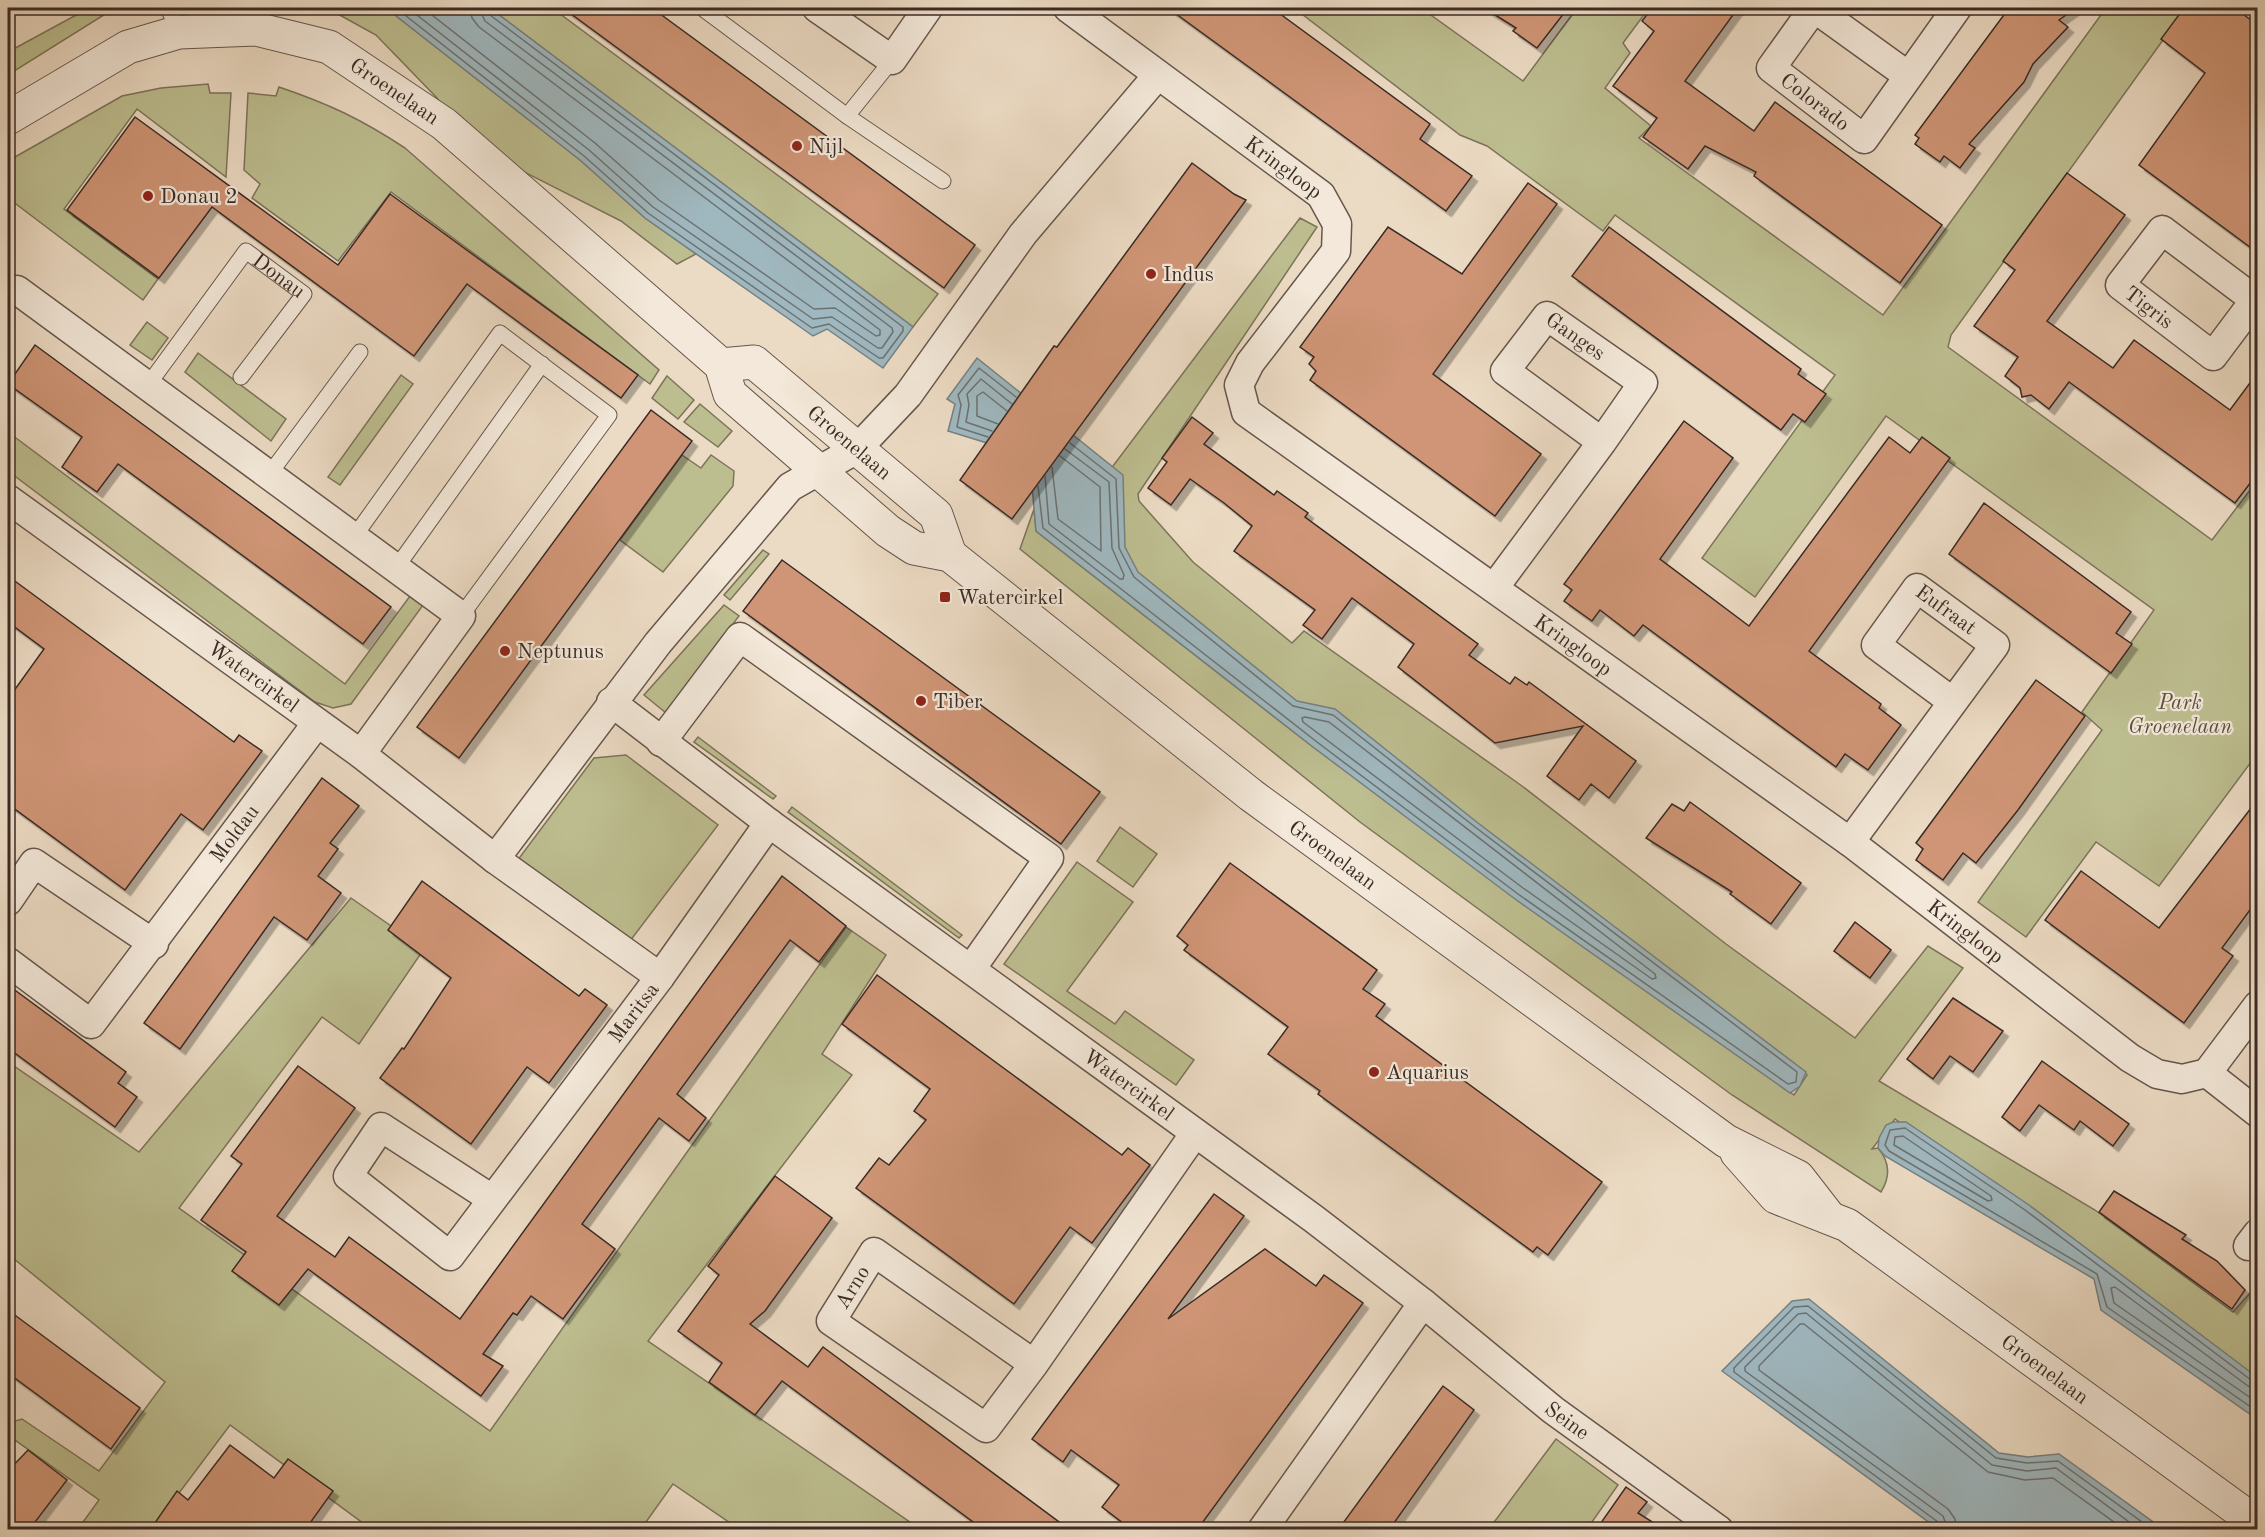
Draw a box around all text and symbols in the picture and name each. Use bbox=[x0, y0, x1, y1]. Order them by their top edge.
street label: Groenelaan bbox=[345, 55, 442, 130]
street label: Colorado bbox=[1776, 70, 1853, 136]
street label: Kringloop bbox=[1240, 133, 1325, 204]
place label: Nijl bbox=[809, 137, 844, 158]
marker: Nijl bbox=[790, 139, 804, 153]
place label: Donau 2 bbox=[160, 187, 238, 208]
marker: Donau 2 bbox=[141, 189, 155, 203]
street label: Donau bbox=[248, 250, 308, 303]
place label: Indus bbox=[1163, 265, 1214, 286]
marker: Indus bbox=[1144, 267, 1158, 281]
street label: Tigris bbox=[2120, 283, 2176, 333]
street label: Ganges bbox=[1541, 309, 1608, 365]
street label: Groenelaan bbox=[803, 402, 895, 485]
street label: Eufraat bbox=[1911, 582, 1980, 640]
place label: Watercirkel bbox=[957, 588, 1064, 609]
marker: Watercirkel bbox=[938, 590, 952, 604]
street label: Kringloop bbox=[1529, 611, 1615, 681]
street label: Watercirkel bbox=[203, 638, 302, 718]
place label: Neptunus bbox=[517, 642, 604, 663]
marker: Neptunus bbox=[498, 644, 512, 658]
place label: Tiber bbox=[933, 692, 983, 713]
park label: Park Groenelaan bbox=[2128, 693, 2232, 738]
marker: Tiber bbox=[914, 694, 928, 708]
street label: Moldau bbox=[207, 801, 264, 867]
street label: Groenelaan bbox=[1284, 817, 1380, 895]
street label: Kringloop bbox=[1923, 897, 2007, 968]
street label: Maritsa bbox=[605, 979, 664, 1047]
street label: Watercirkel bbox=[1079, 1046, 1178, 1126]
place label: Aquarius bbox=[1386, 1063, 1469, 1084]
marker: Aquarius bbox=[1367, 1065, 1381, 1079]
street label: Arno bbox=[832, 1263, 874, 1313]
street label: Groenelaan bbox=[1996, 1332, 2092, 1409]
street label: Seine bbox=[1540, 1399, 1593, 1445]

